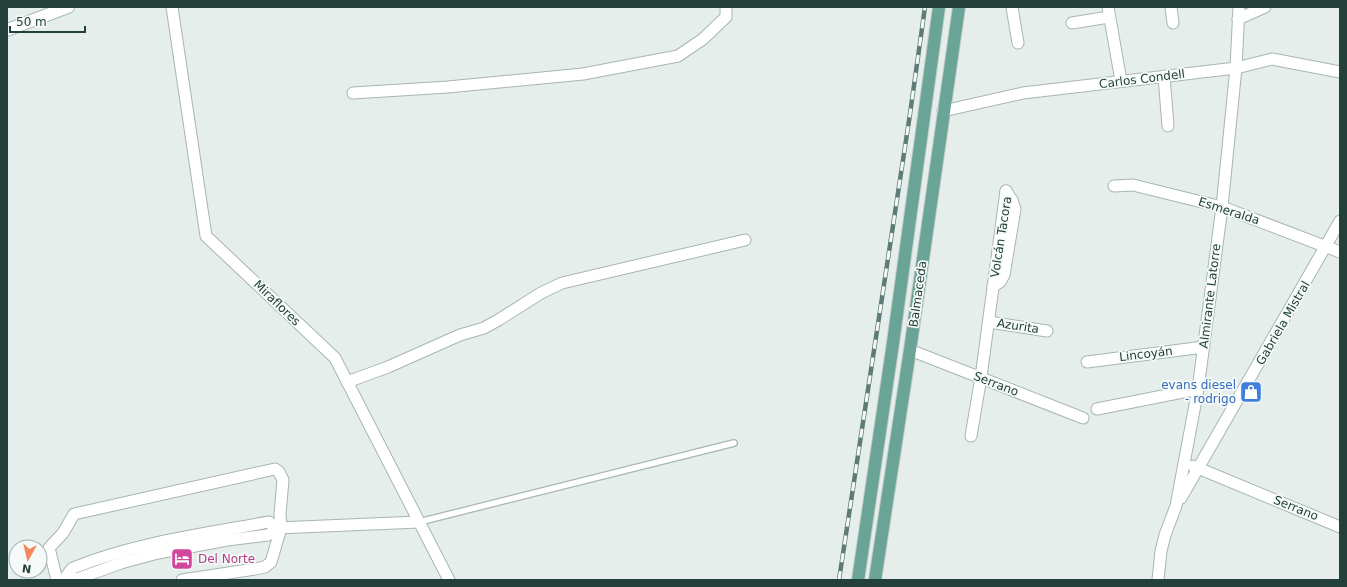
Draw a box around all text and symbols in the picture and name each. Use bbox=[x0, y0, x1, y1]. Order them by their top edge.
scale bar bbox=[10, 8, 85, 34]
text: 50 m bbox=[16, 15, 47, 29]
street label: Carlos Condell bbox=[1098, 67, 1186, 91]
street label: Volcán Tacora bbox=[988, 195, 1014, 279]
street label: Esmeralda bbox=[1197, 195, 1261, 227]
street label: Almirante Latorre bbox=[1197, 243, 1223, 349]
street label: Balmaceda bbox=[906, 260, 930, 328]
street label: Miraflores bbox=[251, 277, 303, 329]
street label: Gabriela Mistral bbox=[1253, 278, 1313, 368]
street label: Azurita bbox=[996, 316, 1040, 336]
street label: Lincoyán bbox=[1119, 344, 1173, 364]
street label: Serrano bbox=[972, 369, 1020, 399]
place label: evans diesel - rodrigo bbox=[1161, 378, 1236, 406]
shop icon: evans diesel - rodrigo bbox=[1238, 379, 1264, 405]
street label: Serrano bbox=[1272, 493, 1320, 523]
north arrow bbox=[8, 539, 48, 579]
hotel icon: Del Norte bbox=[169, 546, 195, 572]
place label: Del Norte bbox=[198, 552, 255, 566]
text: N bbox=[21, 561, 32, 575]

